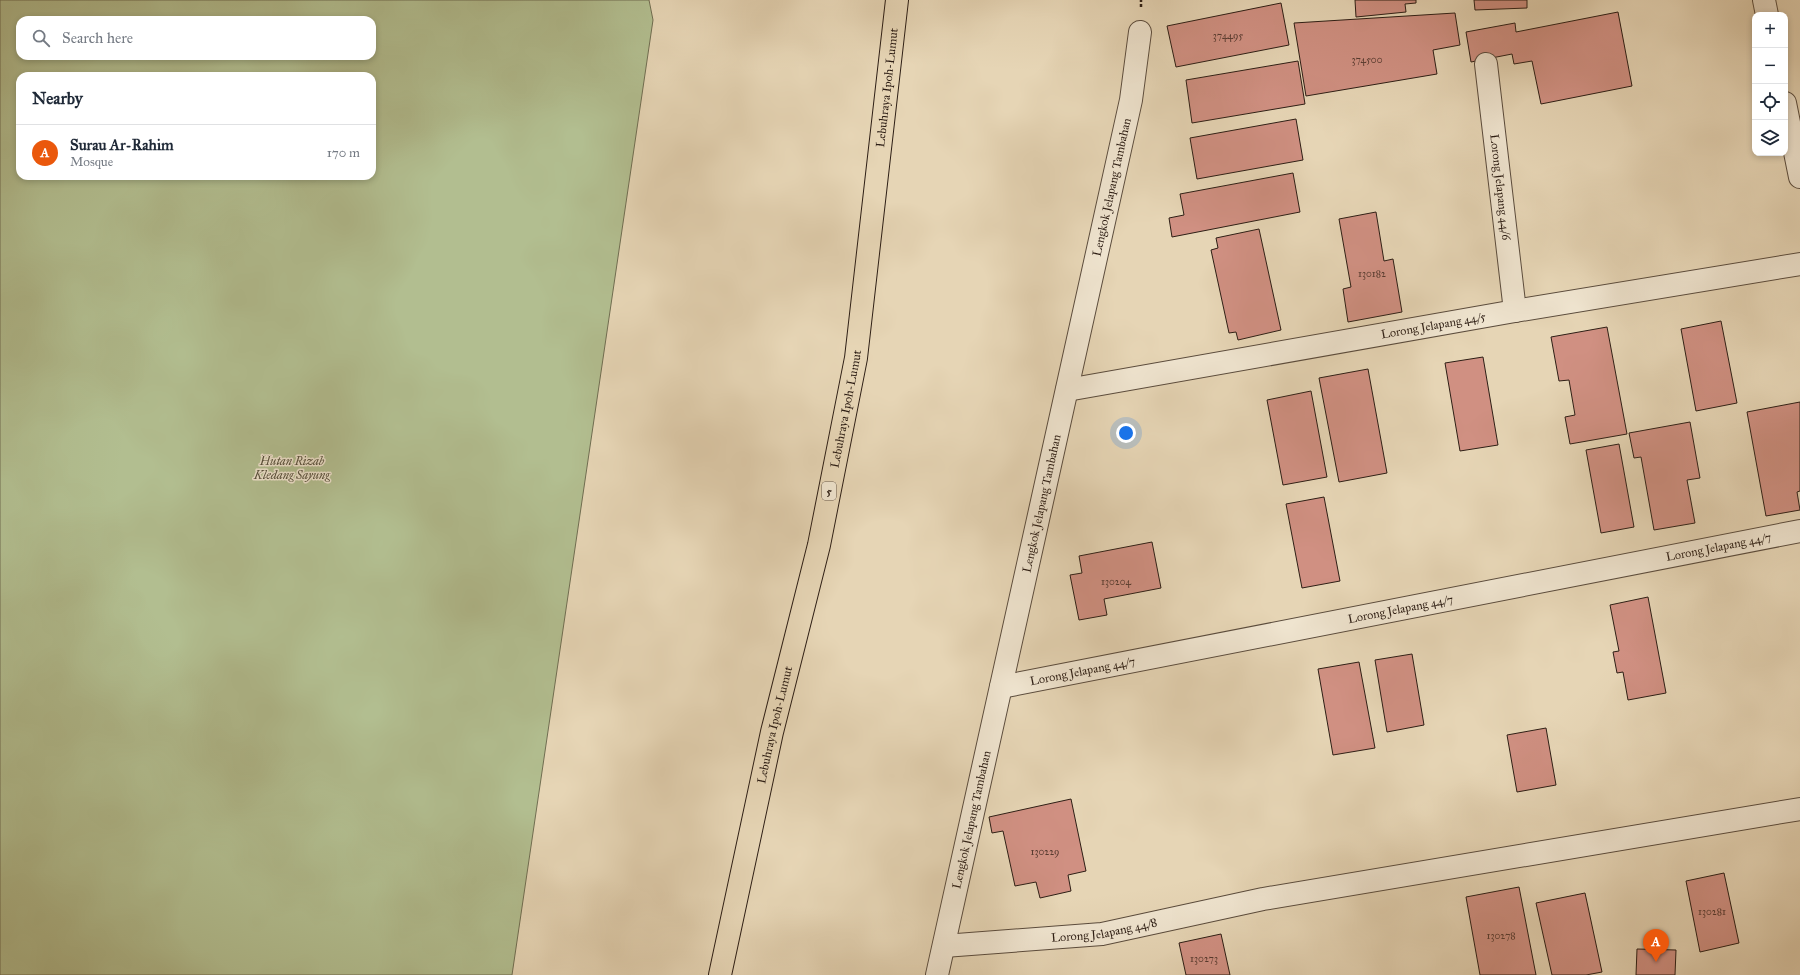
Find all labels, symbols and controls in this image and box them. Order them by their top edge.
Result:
map controls [1752,12,1788,156]
button: + [1752,12,1788,48]
search box [16,16,376,60]
icon: search [30,27,52,49]
street label: Lebuhraya Ipoh-Lumut [873,27,901,148]
text: Search here [62,29,133,47]
house number: 374495 [1213,30,1243,42]
button: − [1752,48,1788,84]
house number: 374500 [1352,54,1383,66]
button: locate [1752,84,1788,120]
text: Nearby [32,88,83,109]
street label: Lengkok Jelapang Tambahan [1090,116,1134,258]
button: layers [1752,120,1788,156]
street label: Lorong Jelapang 44/6 [1487,133,1514,242]
text: Surau Ar-Rahim [70,136,174,154]
text: A [41,145,49,161]
text: 170 m [327,145,360,161]
text: Mosque [70,154,113,170]
house number: 130182 [1358,268,1386,280]
street label: Lorong Jelapang 44/5 [1380,309,1487,342]
street label: Lebuhraya Ipoh-Lumut [827,348,864,469]
your location [1116,423,1136,443]
street label: Lengkok Jelapang Tambahan [1019,433,1064,574]
park label: Hutan Rizab Kledang Sayung [253,454,331,482]
road number: 5 [822,482,836,500]
street label: Lorong Jelapang 44/7 [1665,530,1772,564]
house number: 130204 [1101,576,1131,588]
street label: Lorong Jelapang 44/7 [1347,592,1454,626]
street label: Lorong Jelapang 44/7 [1029,654,1136,688]
street label: Lebuhraya Ipoh-Lumut [754,664,795,785]
street label: Lengkok Jelapang Tambahan [949,749,994,890]
house number: 130229 [1031,846,1059,858]
house number: 130281 [1698,906,1726,918]
street label: Lorong Jelapang 44/8 [1051,915,1158,945]
pin: A [1643,929,1669,962]
house number: 130278 [1486,930,1516,942]
house number: 130273 [1190,953,1218,965]

